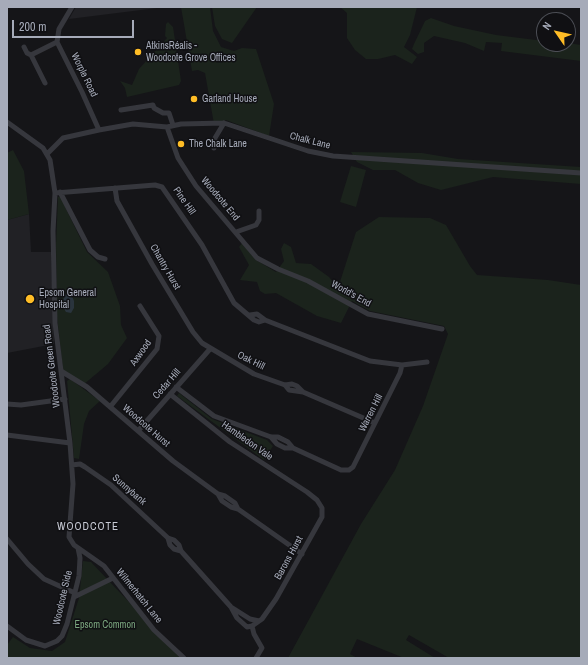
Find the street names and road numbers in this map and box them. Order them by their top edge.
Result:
street label: Worple Road [68,51,100,99]
street label: Chalk Lane [288,130,332,152]
street label: Woodcote End [198,175,242,223]
street label: Pine Hill [170,185,198,217]
street label: Chantry Hurst [147,242,183,292]
street label: World's End [329,278,373,310]
street label: Woodcote Green Road [41,324,63,408]
street label: Axwood [128,338,154,368]
street label: Oak Hill [235,349,267,373]
street label: Cedar Hill [151,366,183,402]
street label: Warren Hill [356,392,386,434]
street label: Woodcote Hurst [120,402,172,450]
street label: Hambledon Vale [219,419,275,463]
street label: Sunnybank [110,472,148,508]
street label: Barons Hurst [272,534,306,582]
street label: Wilmerhatch Lane [113,566,165,626]
street label: Woodcote Side [51,569,75,627]

